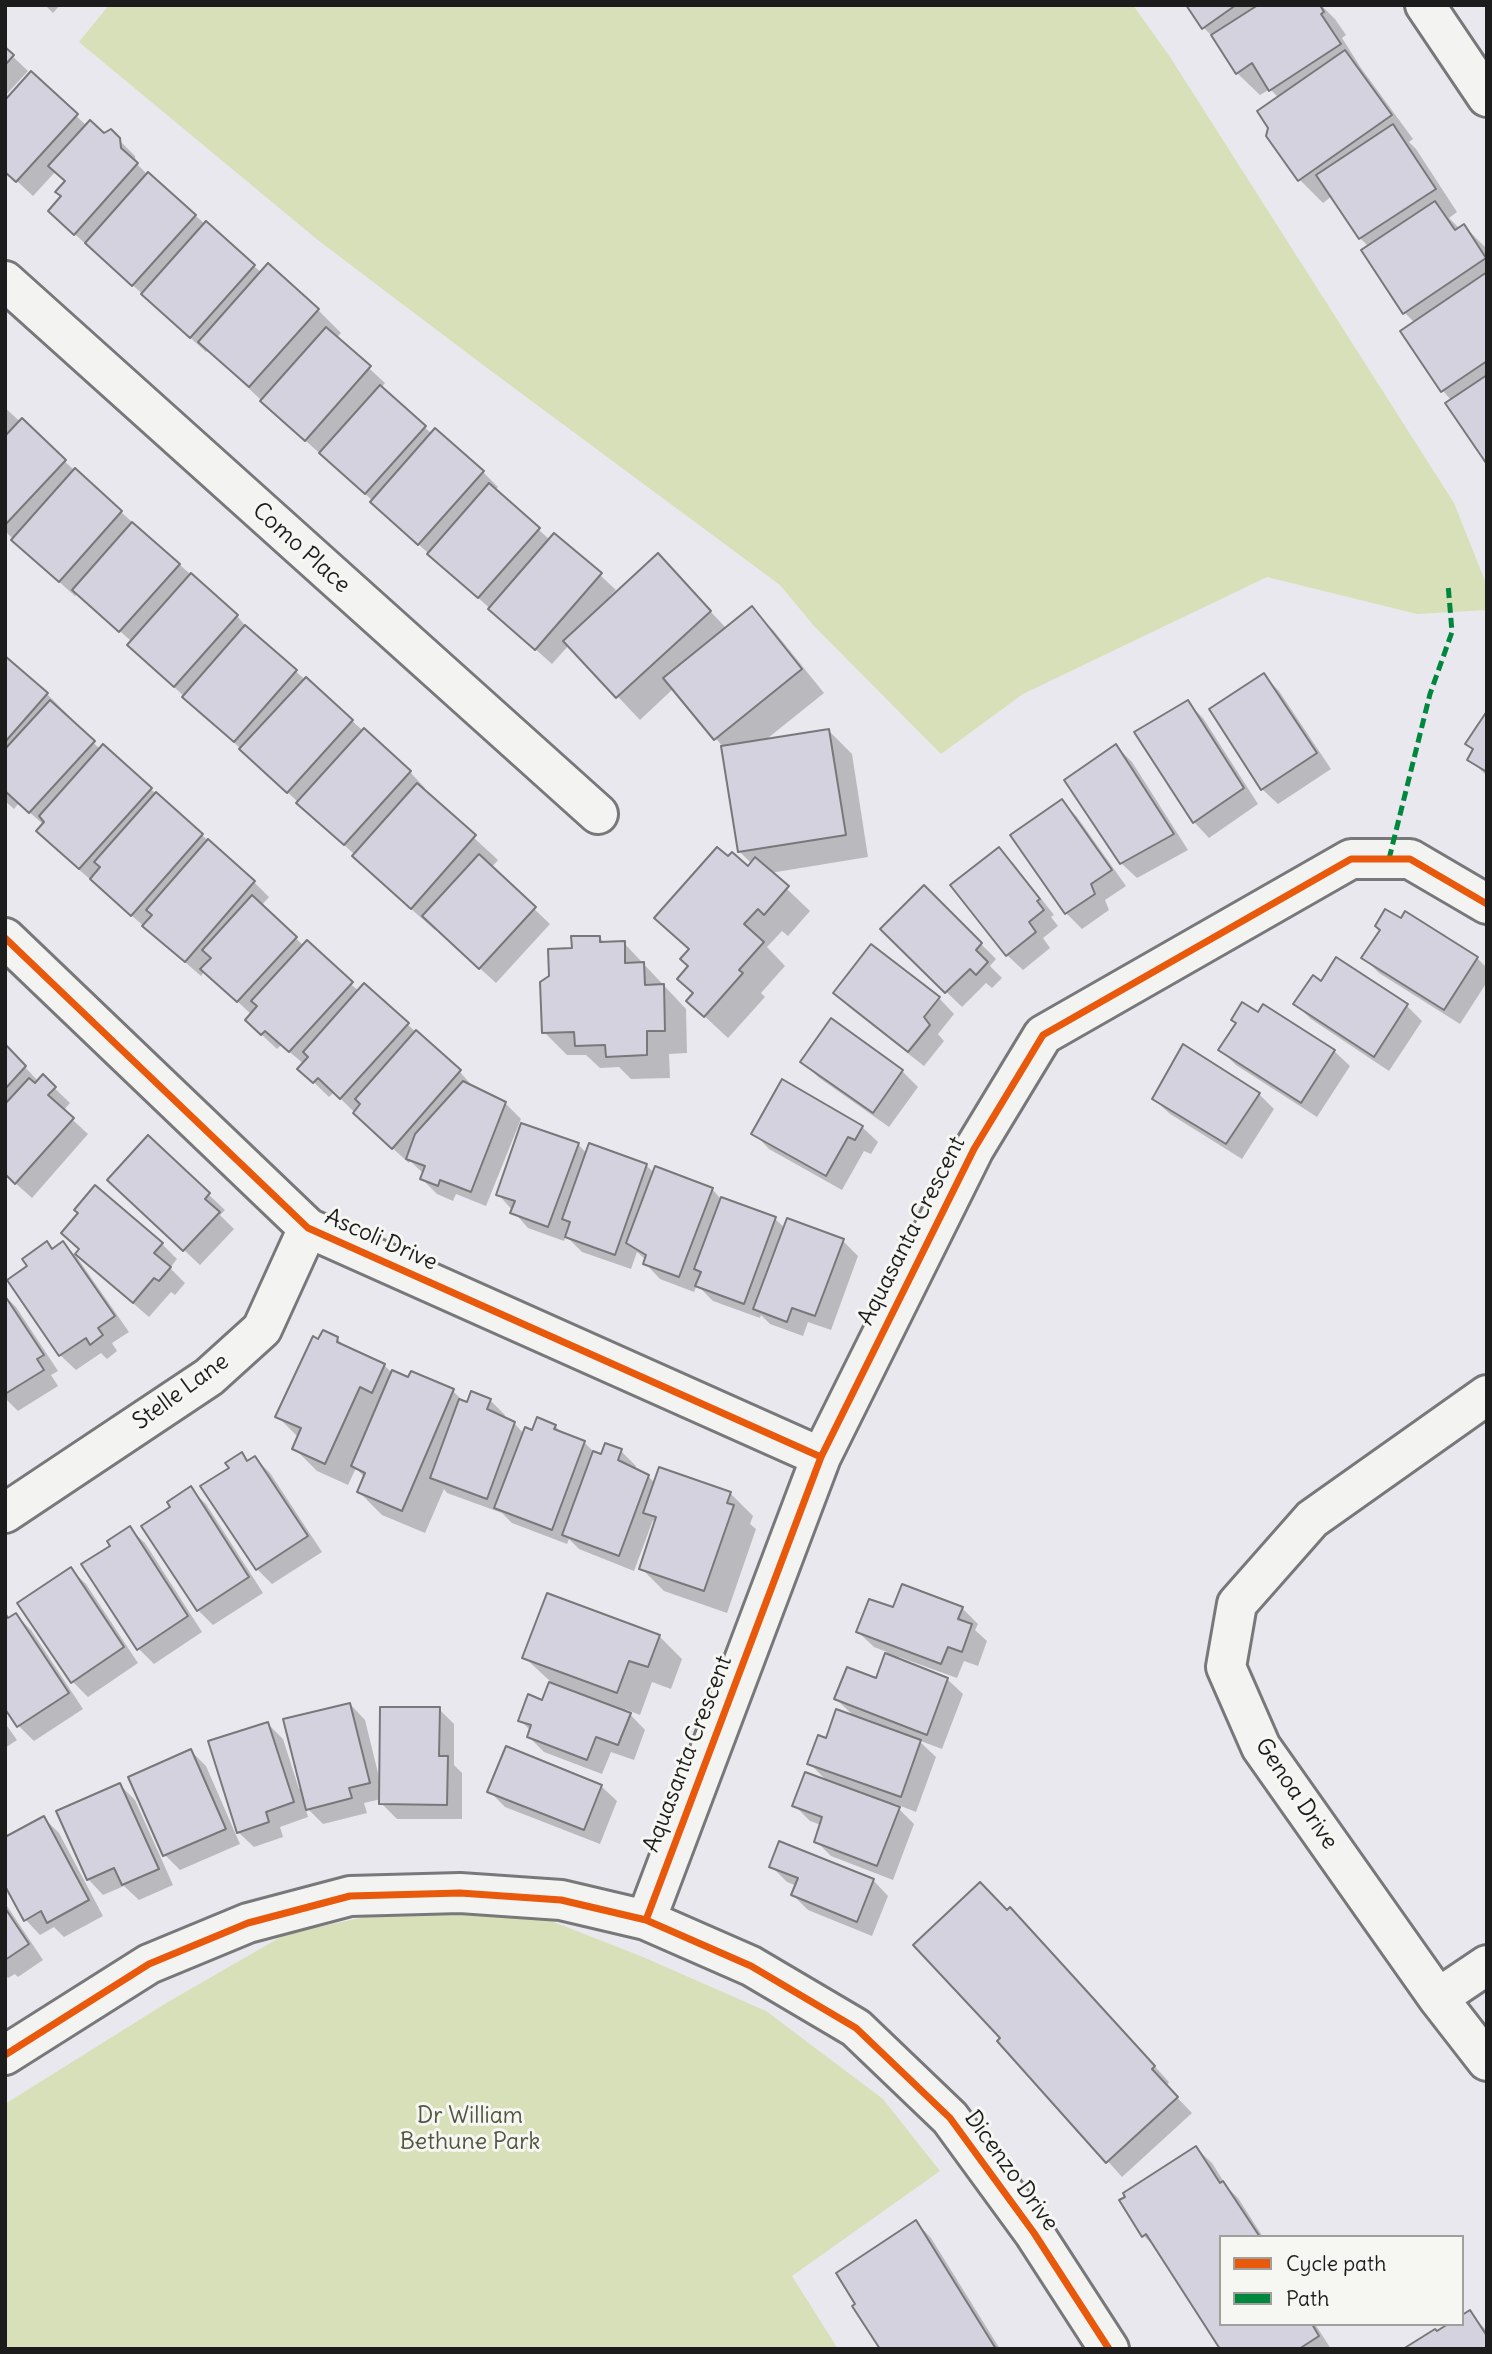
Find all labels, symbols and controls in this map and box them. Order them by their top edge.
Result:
street label: Como Place [246,497,356,599]
street label: Aquasanta Crescent [852,1132,972,1330]
street label: Ascoli Drive [321,1203,441,1277]
street label: Stelle Lane [128,1348,234,1436]
street label: Aquasanta Crescent [638,1652,738,1856]
street label: Genoa Drive [1249,1733,1343,1855]
park label: Dr William Bethune Park [400,2102,540,2156]
street label: Dicenzo Drive [958,2105,1064,2237]
legend [1219,2235,1464,2326]
text: Cycle path [1286,2250,1386,2277]
text: Path [1286,2285,1329,2312]

